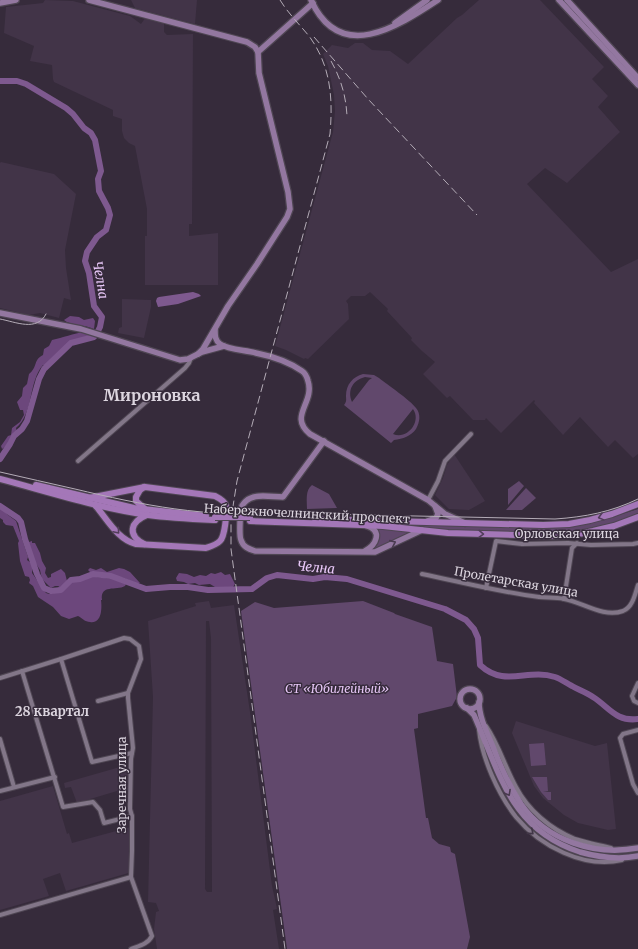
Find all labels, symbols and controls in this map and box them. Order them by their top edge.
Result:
water label: Челна [89,260,112,300]
district label: Мироновка [103,385,201,405]
street label: Набережночелнинский проспект [204,501,410,526]
one-way arrow [598,512,605,521]
street label: Орловская улица [515,526,620,541]
one-way arrow [112,527,119,534]
one-way arrow [478,530,484,539]
one-way arrow [390,540,397,548]
water label: Челна [296,557,336,578]
street label: Пролетарская улица [453,563,580,600]
park label: СТ «Юбилейный» [285,681,389,696]
district label: 28 квартал [15,703,89,720]
street label: Заречная улица [114,736,129,833]
one-way arrow [503,789,510,796]
one-way arrow [526,827,534,834]

